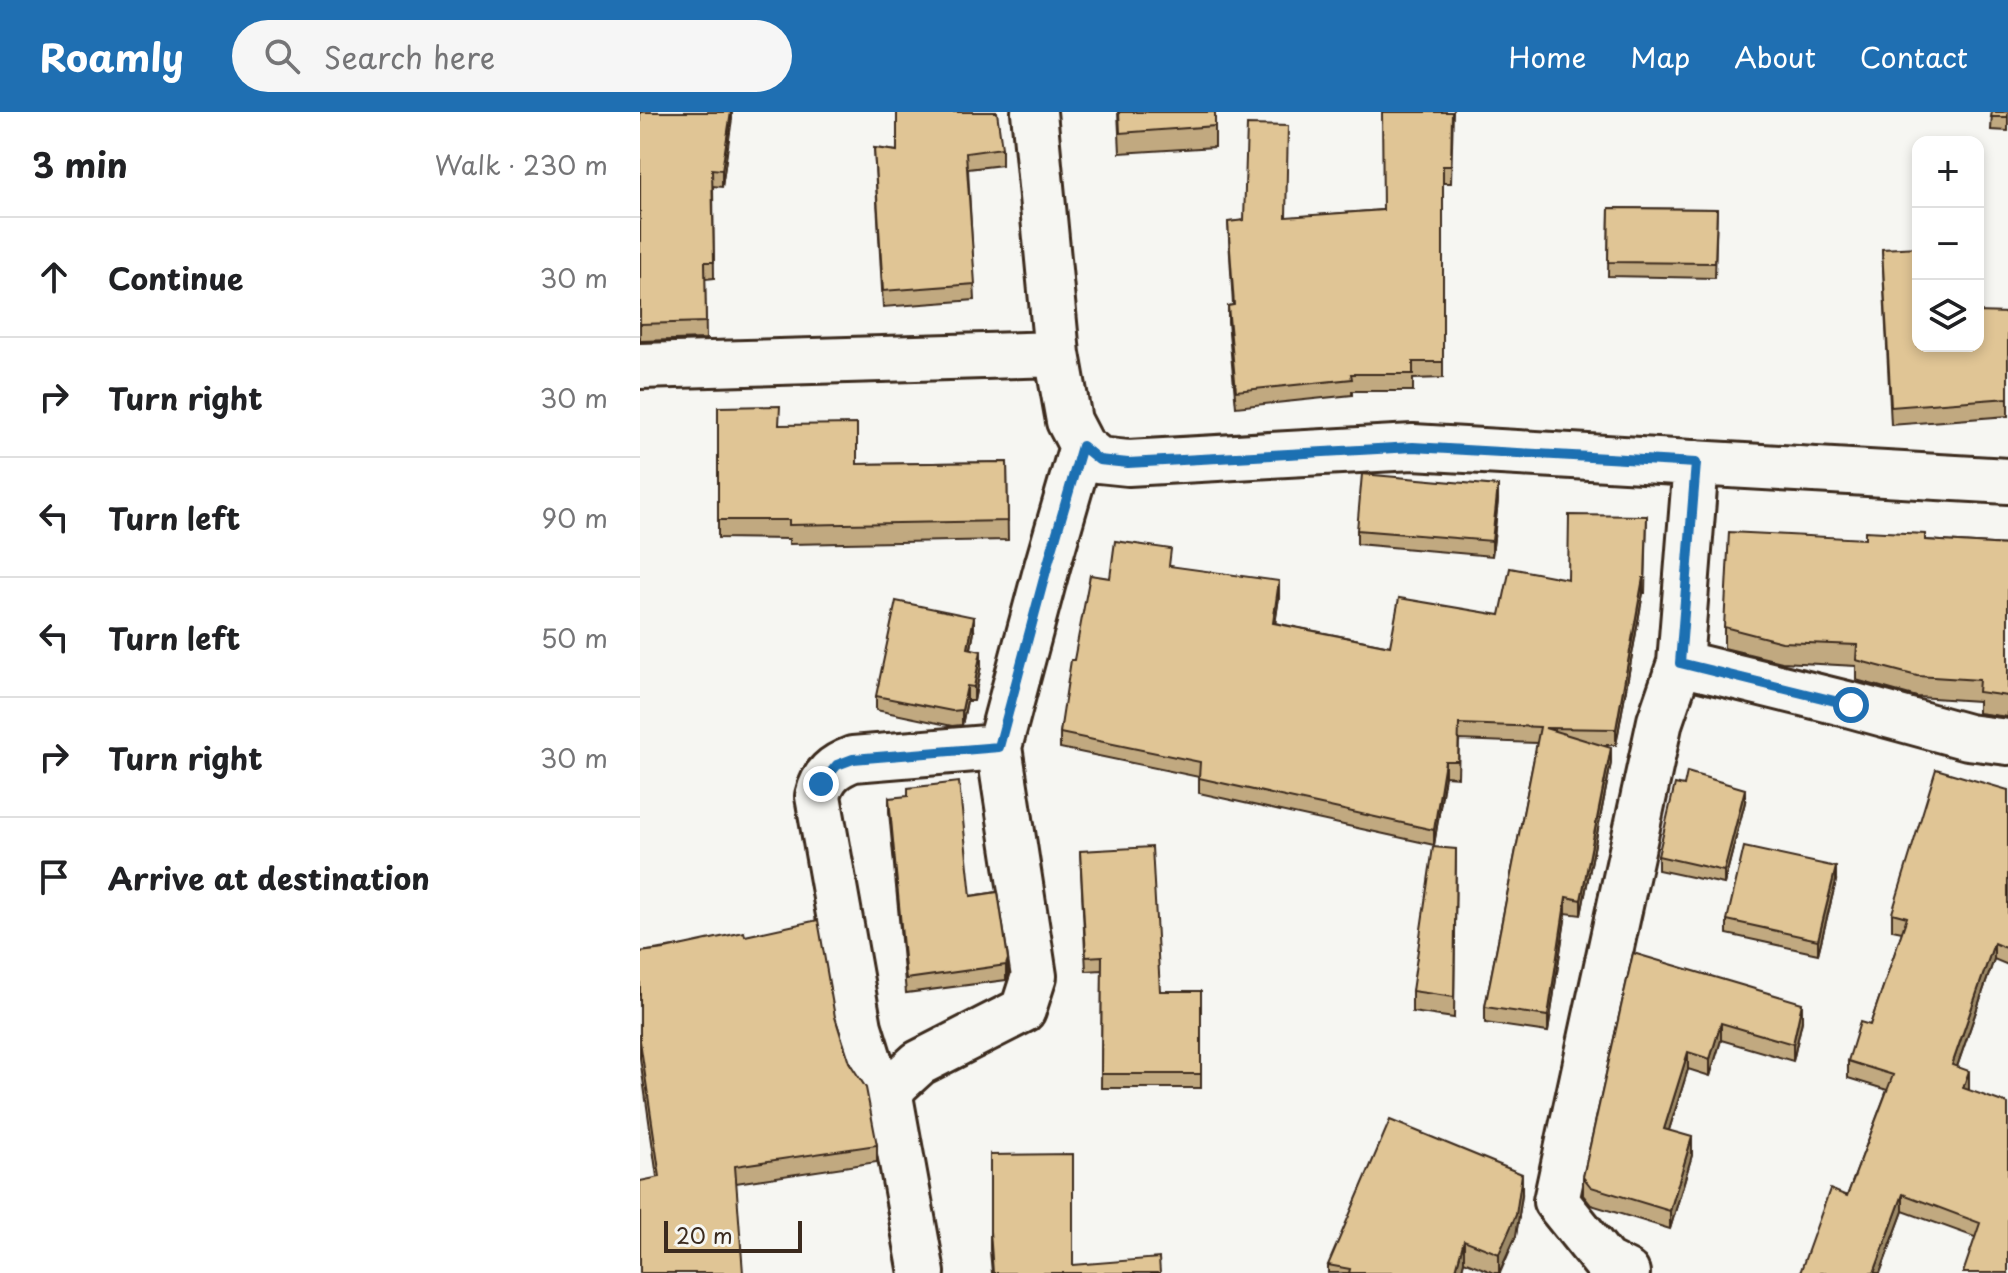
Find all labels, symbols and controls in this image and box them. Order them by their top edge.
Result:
search box [232,20,792,92]
text: Roamly [40,28,184,85]
icon: search [260,34,304,78]
text: Search here [324,34,495,79]
text: Home [1508,35,1586,78]
text: Map [1630,35,1690,78]
text: About [1734,35,1816,78]
text: Contact [1860,35,1968,78]
map controls [1912,136,1984,352]
button: + [1912,136,1984,208]
text: 3 min [32,138,128,190]
text: Walk · 230 m [435,145,608,184]
button: − [1912,208,1984,280]
icon: ahead [32,255,76,299]
text: Continue [108,255,243,300]
text: 30 m [540,258,608,297]
button: layers [1912,280,1984,352]
icon: right [32,375,76,419]
text: Turn right [108,375,263,420]
text: 30 m [540,378,608,417]
icon: left [32,495,76,539]
text: Turn left [108,495,240,540]
text: 90 m [541,498,608,537]
icon: left [32,615,76,659]
text: Turn left [108,615,240,660]
text: 50 m [541,618,608,657]
route start [1833,687,1869,723]
icon: right [32,735,76,779]
text: Turn right [108,735,263,780]
text: 30 m [540,738,608,777]
route end [803,766,839,802]
icon: arrive [32,855,76,899]
text: Arrive at destination [108,855,430,900]
scale bar [664,1217,802,1253]
text: 20 m [676,1218,733,1251]

